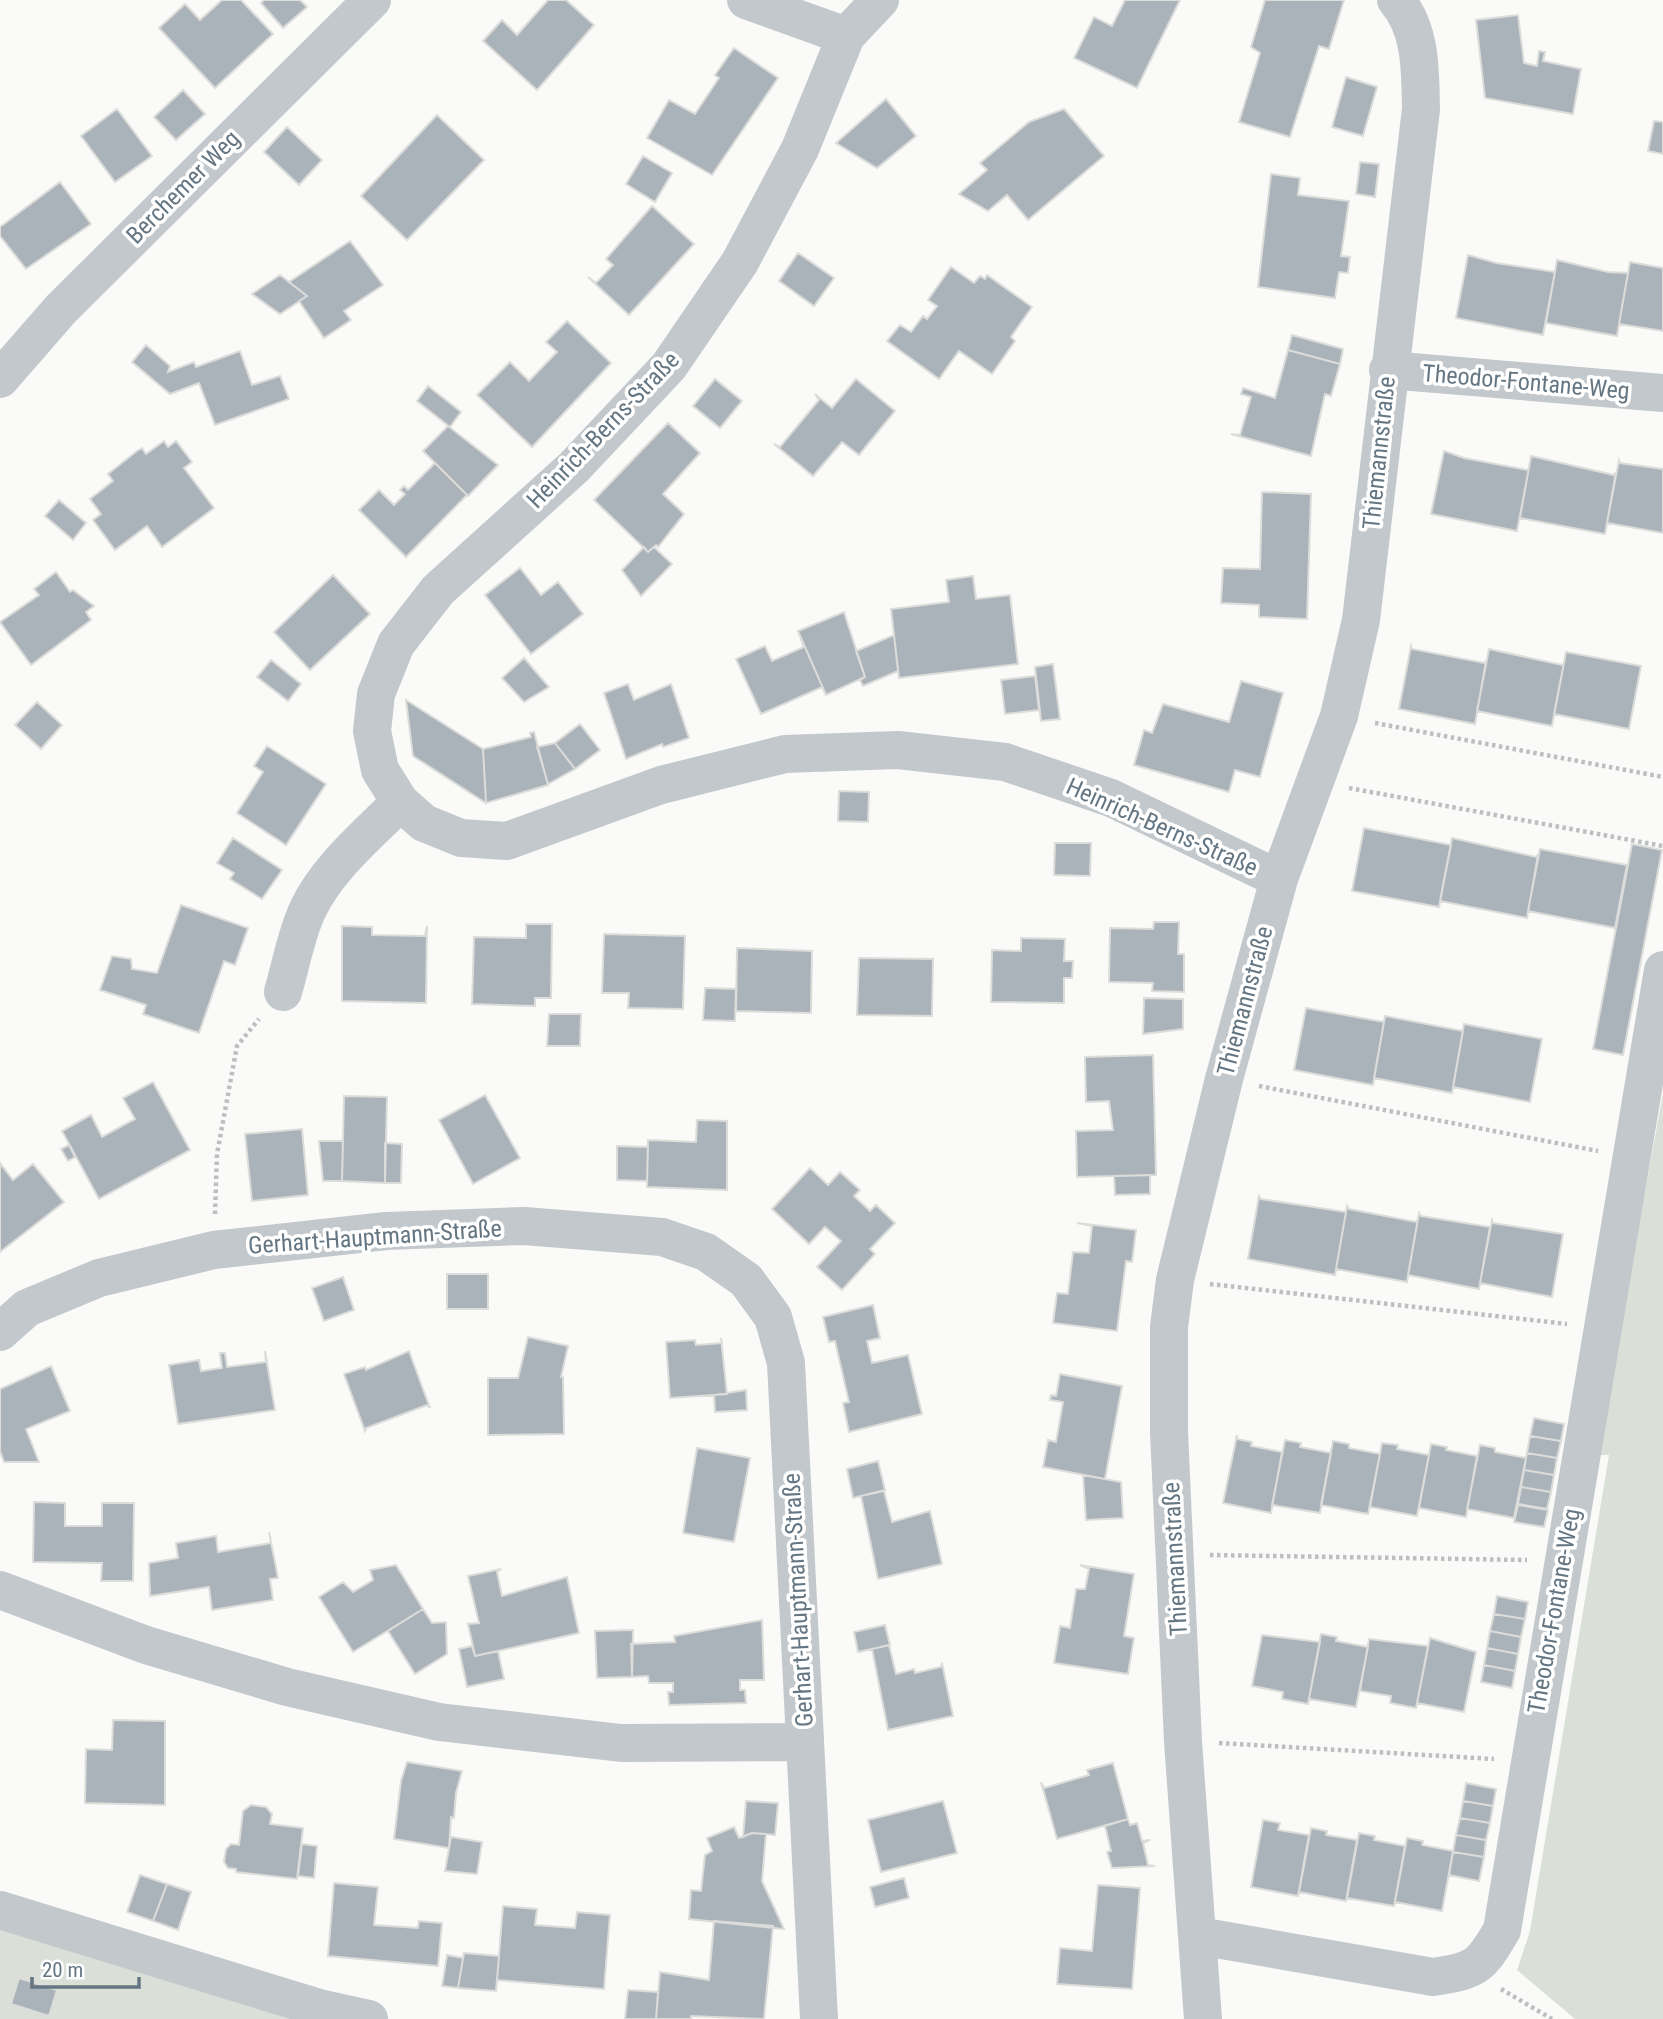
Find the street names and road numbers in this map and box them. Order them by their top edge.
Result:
street label: Berchemer Weg [121,125,245,249]
street label: Heinrich-Berns-Straße [521,346,685,514]
street label: Theodor-Fontane-Weg [1421,359,1631,405]
street label: Thiemannstraße [1357,375,1401,531]
street label: Heinrich-Berns-Straße [1062,772,1262,882]
street label: Thiemannstraße [1212,923,1278,1079]
street label: Gerhart-Hauptmann-Straße [247,1214,503,1260]
street label: Gerhart-Hauptmann-Straße [777,1472,819,1728]
street label: Thiemannstraße [1157,1481,1193,1637]
street label: Theodor-Fontane-Weg [1522,1506,1586,1716]

